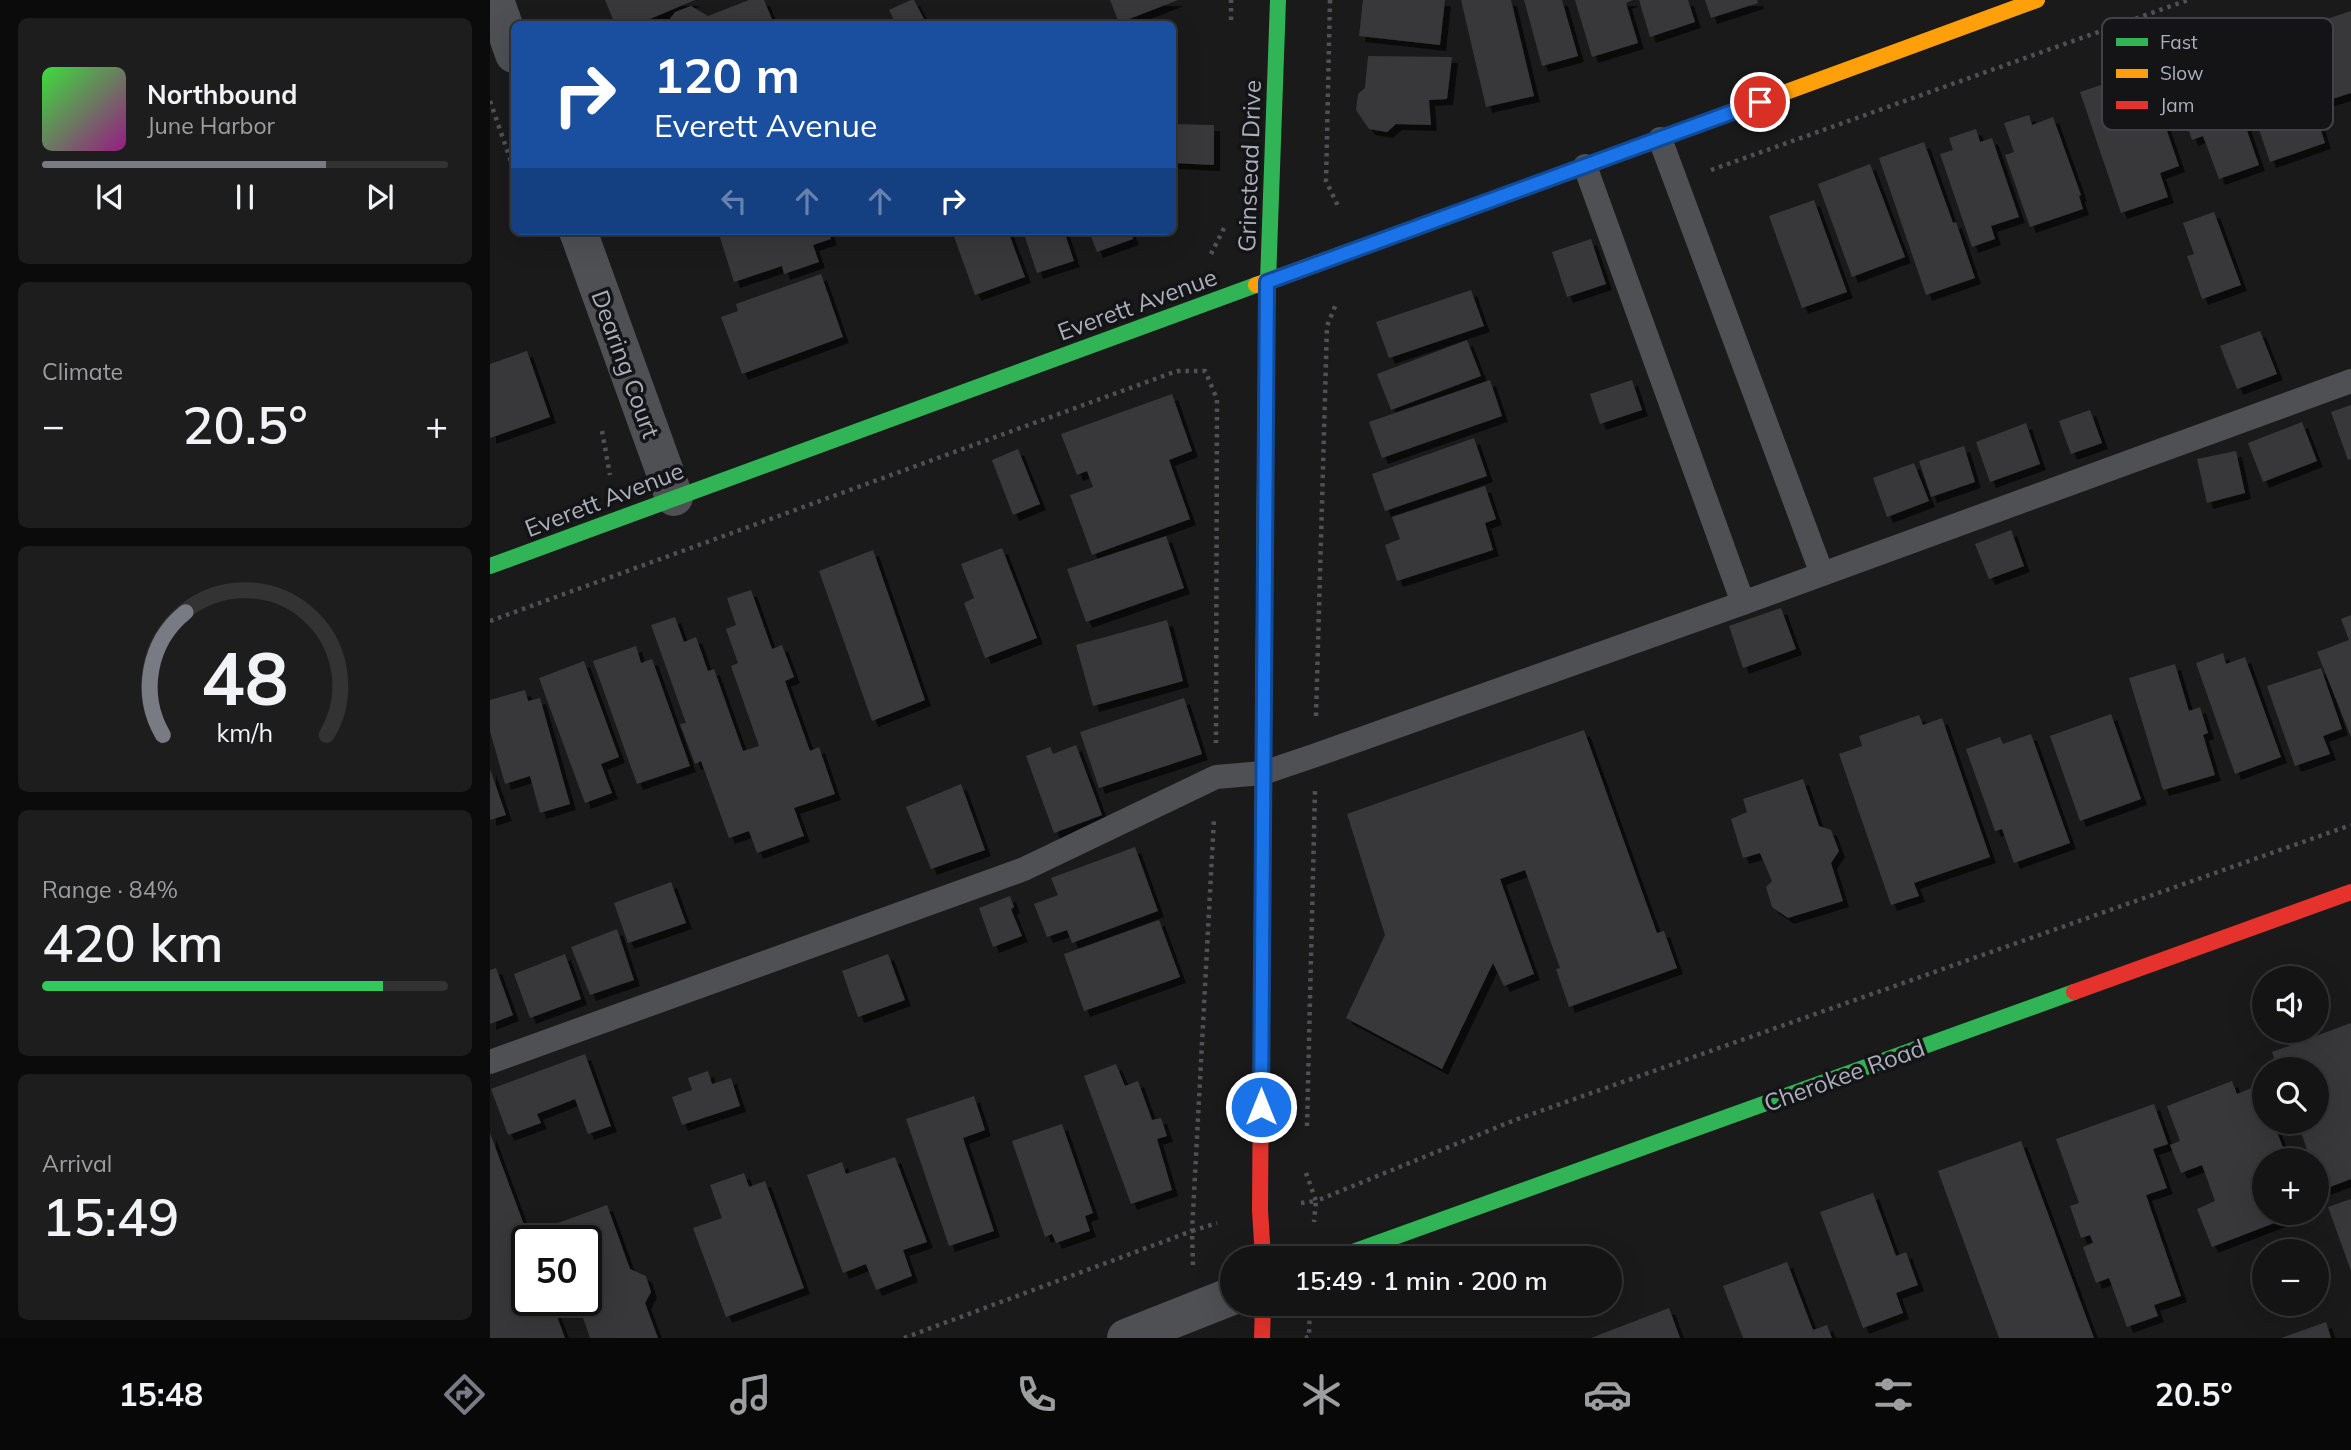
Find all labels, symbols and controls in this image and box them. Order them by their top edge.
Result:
legend [2102,18,2333,130]
text: Fast [2160,30,2198,54]
text: 120 m [654,44,800,105]
icon: right [539,49,630,140]
text: Slow [2160,61,2204,85]
pin [1730,72,1790,132]
text: Northbound [147,78,297,111]
street label: Grinstead Drive [1231,79,1267,253]
icon: arrive [1741,83,1779,121]
text: Jam [2160,93,2194,117]
text: Everett Avenue [654,105,877,145]
text: June Harbor [147,111,275,140]
icon: previous [91,178,129,216]
icon: pause [226,178,264,216]
icon: next [361,178,399,216]
icon: left [715,182,753,220]
icon: ahead [788,182,826,220]
icon: ahead [861,182,899,220]
icon: right [934,182,972,220]
street label: Everett Avenue [1053,261,1221,347]
street label: Dearing Court [585,286,667,442]
text: Climate [42,357,123,386]
text: 20.5° [182,392,308,457]
text: − [42,401,65,449]
text: + [425,401,448,449]
street label: Everett Avenue [520,455,688,543]
text: 48 [201,632,289,723]
text: km/h [217,717,273,748]
text: Range · 84% [42,875,178,904]
text: 420 km [42,910,223,975]
map controls [2252,966,2329,1316]
button: sound [2252,966,2329,1043]
street label: Cherokee Road [1759,1032,1929,1118]
button: search [2252,1057,2329,1134]
position arrow [1224,1070,1298,1144]
button: + [2252,1148,2329,1225]
text: Arrival [42,1149,112,1178]
text: 15:49 [42,1184,179,1249]
speed limit sign: 50 [511,1225,602,1316]
button: − [2252,1239,2329,1316]
text: 15:49 · 1 min · 200 m [1294,1264,1548,1297]
icon: directions [440,1370,489,1419]
icon: music [726,1370,775,1419]
icon: phone [1012,1370,1061,1419]
icon: climate [1297,1370,1346,1419]
icon: car [1583,1370,1632,1419]
icon: filters [1869,1370,1918,1419]
text: 15:48 [118,1374,203,1414]
text: 20.5° [2155,1374,2233,1414]

